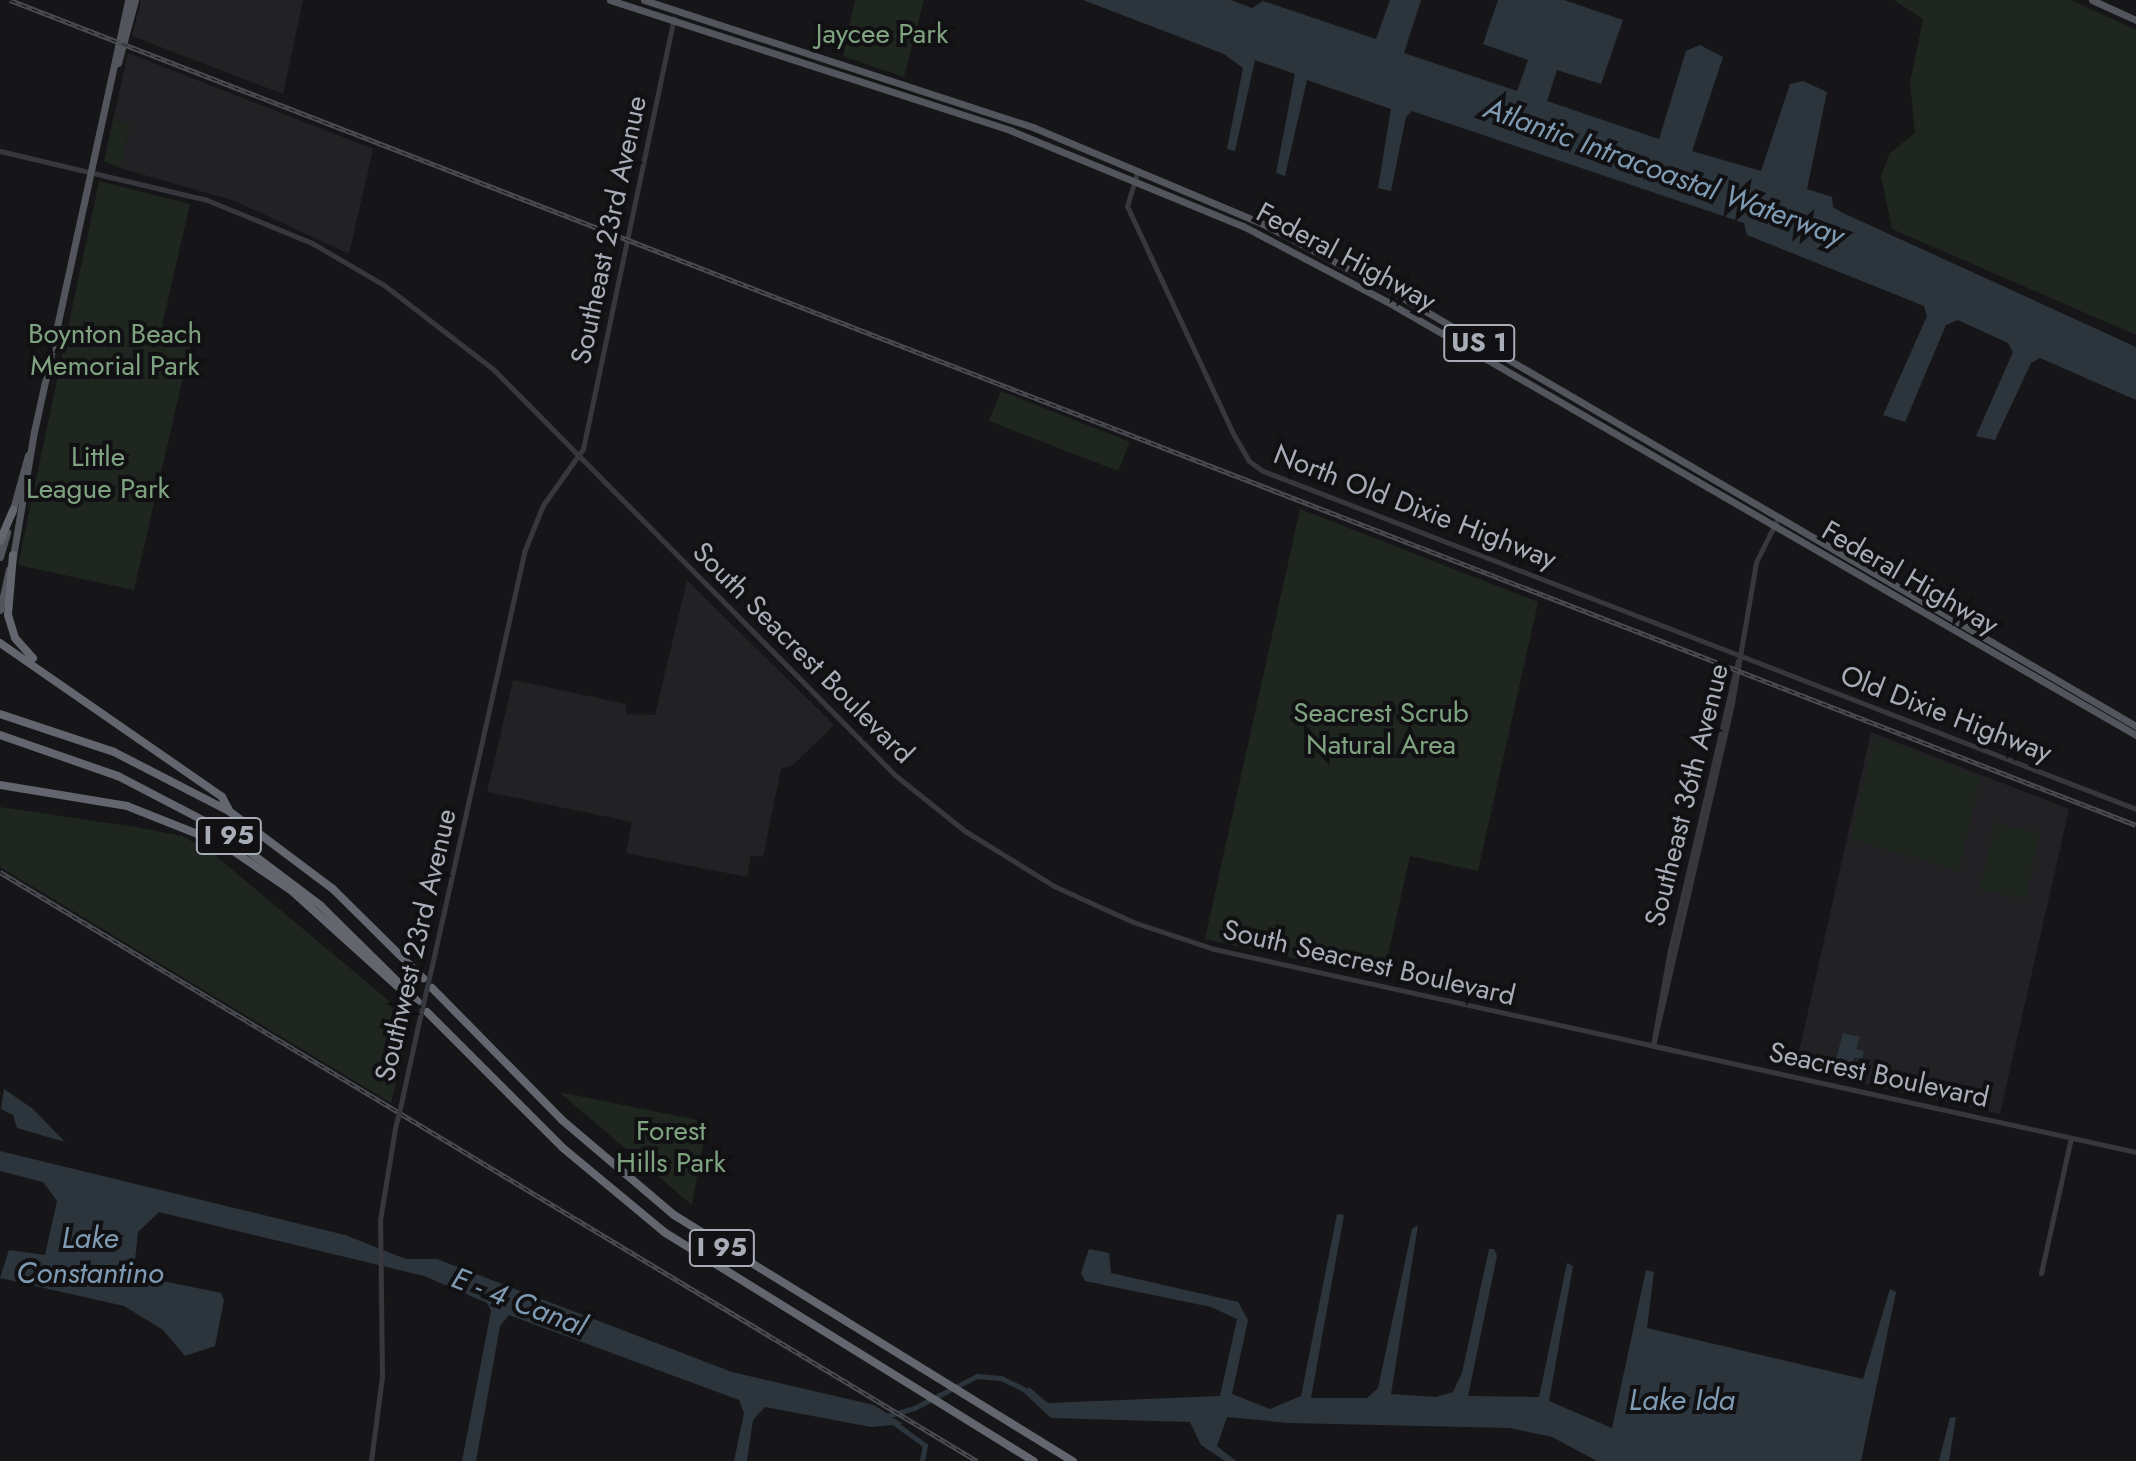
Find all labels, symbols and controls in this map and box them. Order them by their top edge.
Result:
park label: Jaycee Park [816,17,948,51]
water label: Atlantic Intracoastal Waterway [1479,90,1849,254]
street label: Southeast 23rd Avenue [564,93,654,367]
street label: Federal Highway [1251,196,1441,318]
park label: Boynton Beach Memorial Park [28,317,202,383]
road number: US 1 [1443,321,1515,365]
street label: North Old Dixie Highway [1269,438,1561,576]
park label: Little League Park [26,440,170,506]
street label: Federal Highway [1816,514,2004,642]
street label: South Seacrest Boulevard [685,535,921,771]
street label: Old Dixie Highway [1836,658,2056,770]
street label: Southeast 36th Avenue [1638,660,1736,930]
park label: Seacrest Scrub Natural Area [1293,696,1469,762]
street label: Southwest 23rd Avenue [368,806,464,1084]
road number: I 95 [195,814,263,858]
street label: South Seacrest Boulevard [1219,913,1519,1013]
street label: Seacrest Boulevard [1766,1035,1992,1115]
park label: Forest Hills Park [616,1114,726,1180]
water label: Lake Constantino [16,1220,164,1290]
road number: I 95 [688,1226,756,1270]
water label: E - 4 Canal [447,1260,591,1344]
water label: Lake Ida [1629,1382,1735,1418]

